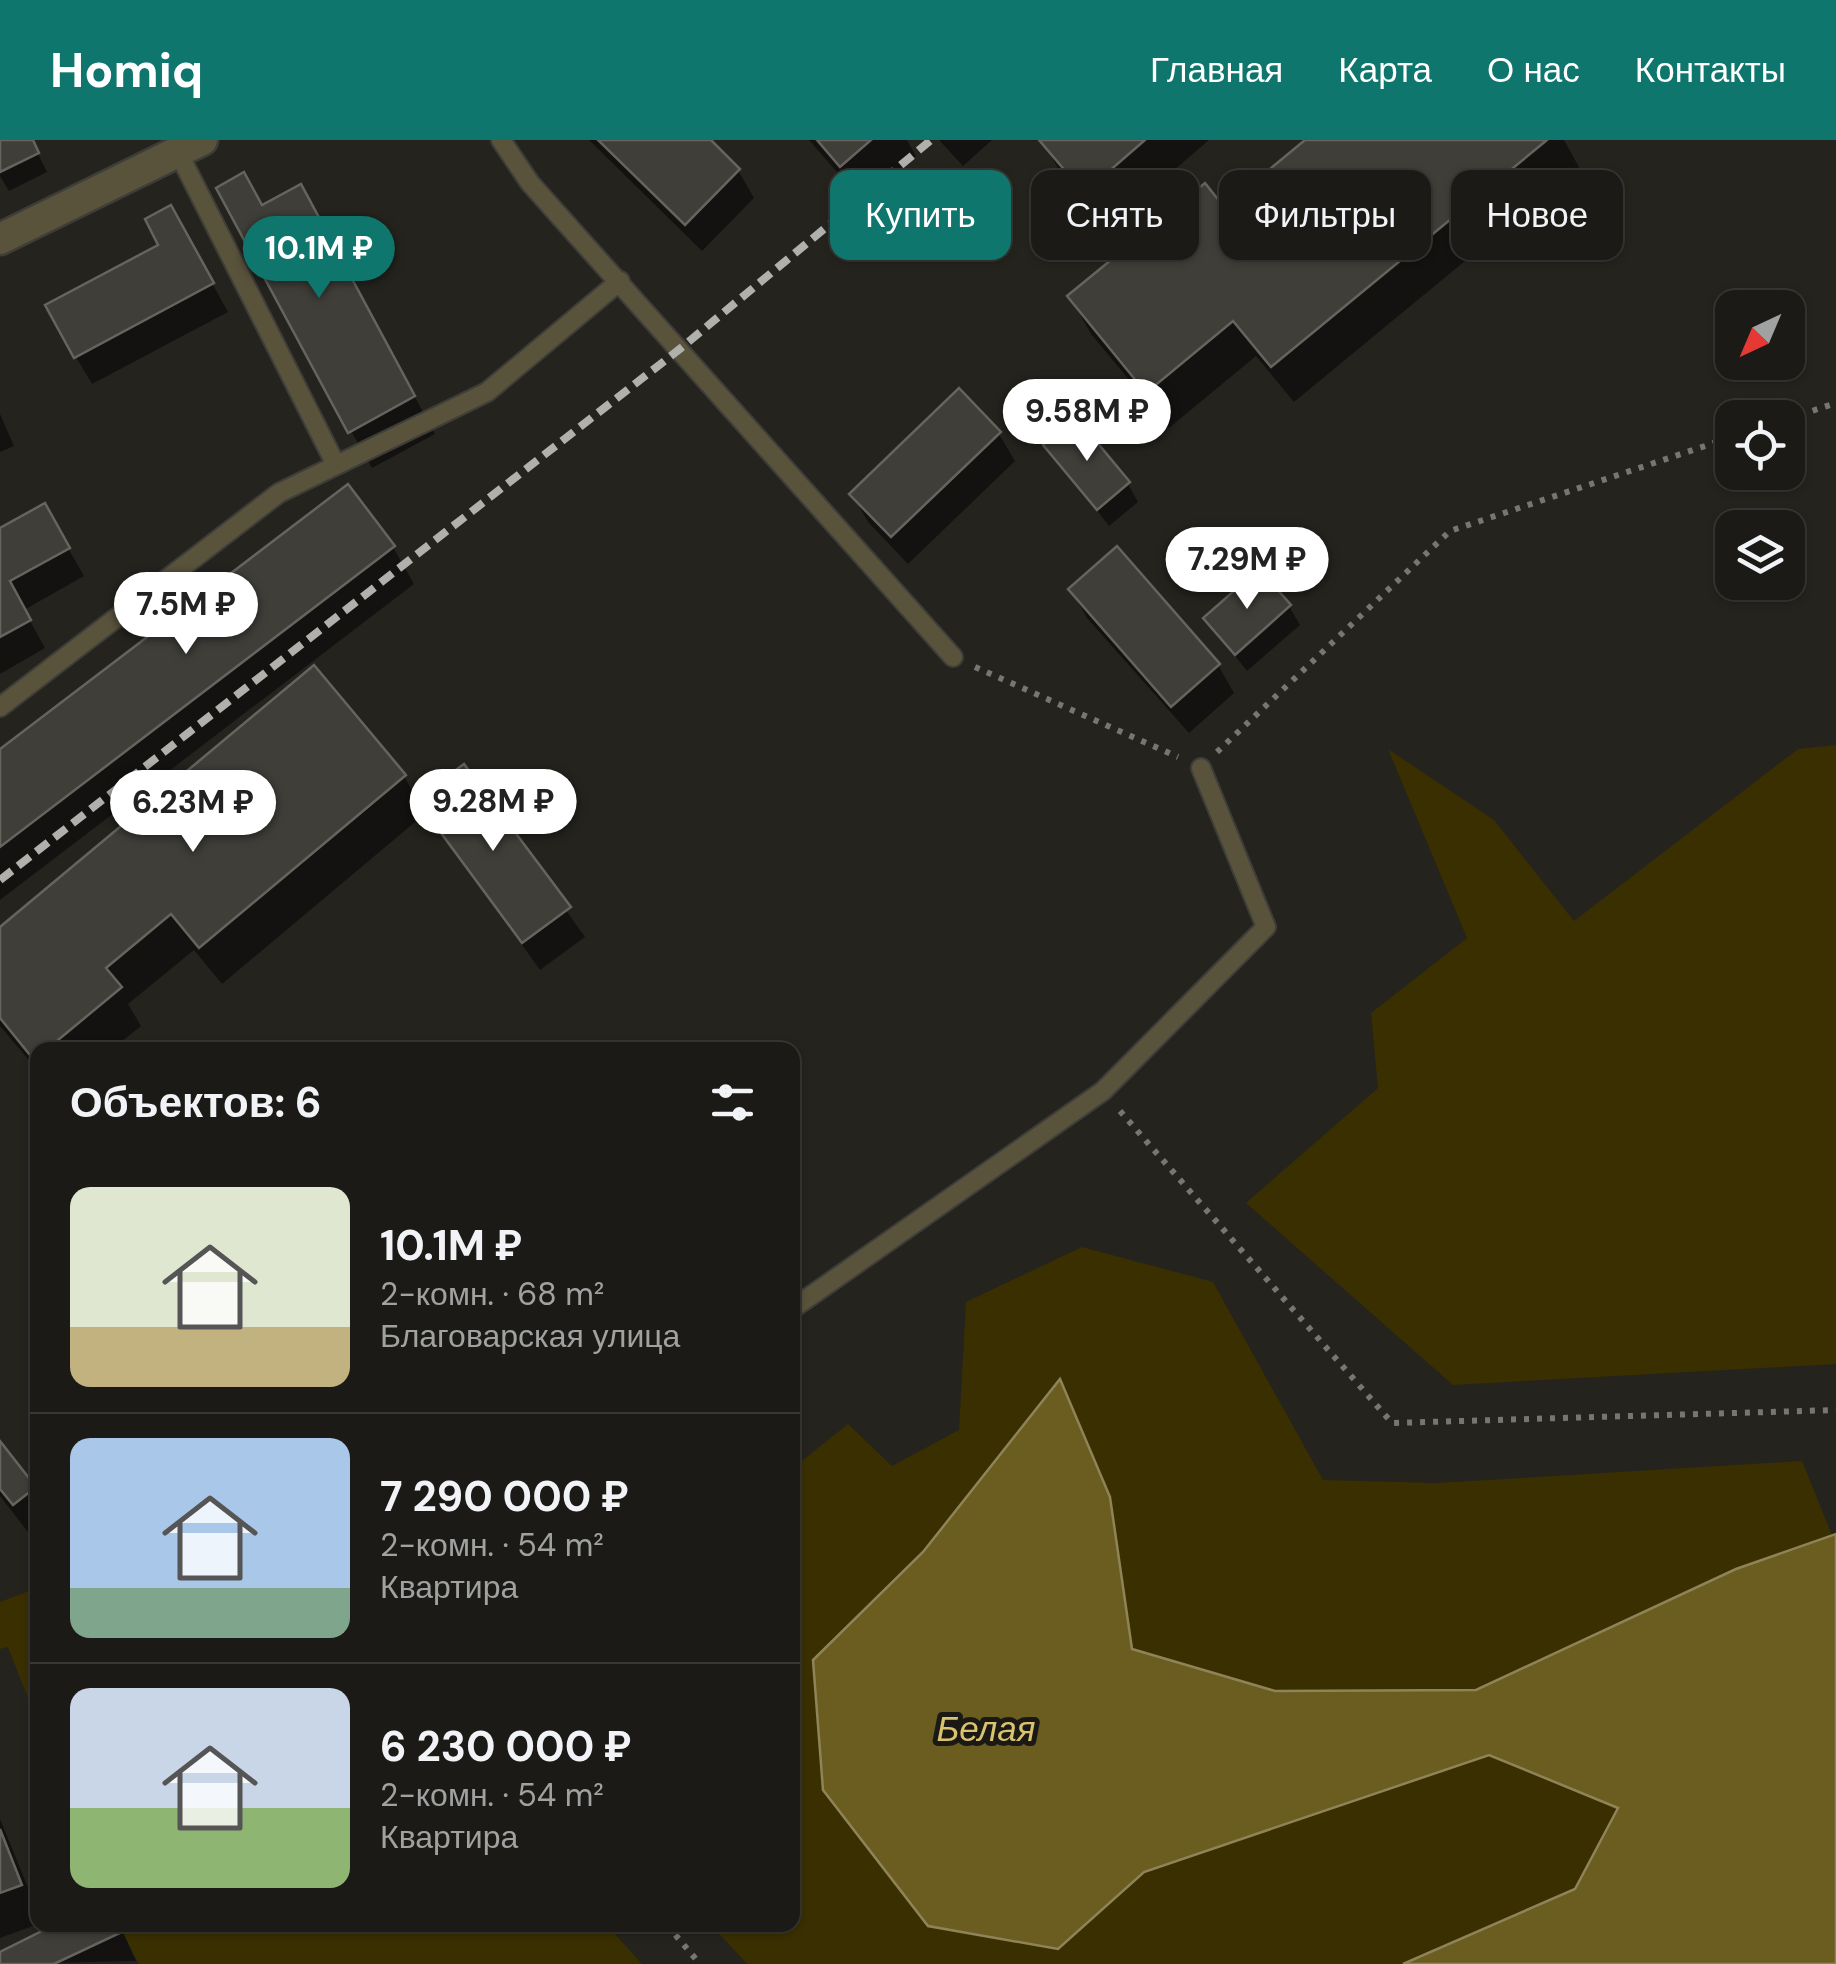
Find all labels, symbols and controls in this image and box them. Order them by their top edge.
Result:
text: Homiq [50,39,203,102]
text: Главная [1150,47,1283,93]
text: Карта [1338,47,1432,93]
text: О нас [1487,47,1580,93]
text: Контакты [1635,47,1786,93]
chip: Купить [830,170,1011,260]
chip: Снять [1031,170,1199,260]
chip: Фильтры [1219,170,1431,260]
chip: Новое [1451,170,1623,260]
pin: 10.1M ₽ [227,216,411,301]
text: 10.1M ₽ [265,227,373,269]
north arrow [1715,290,1805,380]
map controls [1715,290,1805,600]
pin: 9.58M ₽ [995,379,1179,464]
text: 9.58M ₽ [1025,390,1149,432]
button: locate [1715,400,1805,490]
button: layers [1715,510,1805,600]
pin: 7.29M ₽ [1155,527,1339,612]
text: 7.29M ₽ [1188,538,1306,580]
pin: 7.5M ₽ [105,572,267,657]
text: 7.5M ₽ [136,583,236,625]
pin: 9.28M ₽ [401,769,585,854]
pin: 6.23M ₽ [101,770,285,855]
text: 9.28M ₽ [432,780,554,822]
text: 6.23M ₽ [132,781,254,823]
text: Объектов: 6 [70,1075,322,1130]
icon: filters [705,1075,760,1130]
text: 10.1M ₽ [380,1218,522,1273]
icon: home [150,1227,270,1347]
text: 2-комн. · 68 m² [380,1273,604,1315]
text: Благоварская улица [380,1315,680,1357]
text: 7 290 000 ₽ [380,1469,629,1524]
icon: home [150,1478,270,1598]
text: 2-комн. · 54 m² [380,1524,604,1566]
text: Квартира [380,1566,518,1608]
water label: Белая [937,1706,1035,1752]
text: 6 230 000 ₽ [380,1719,632,1774]
icon: home [150,1728,270,1848]
text: 2-комн. · 54 m² [380,1774,604,1816]
text: Квартира [380,1816,518,1858]

